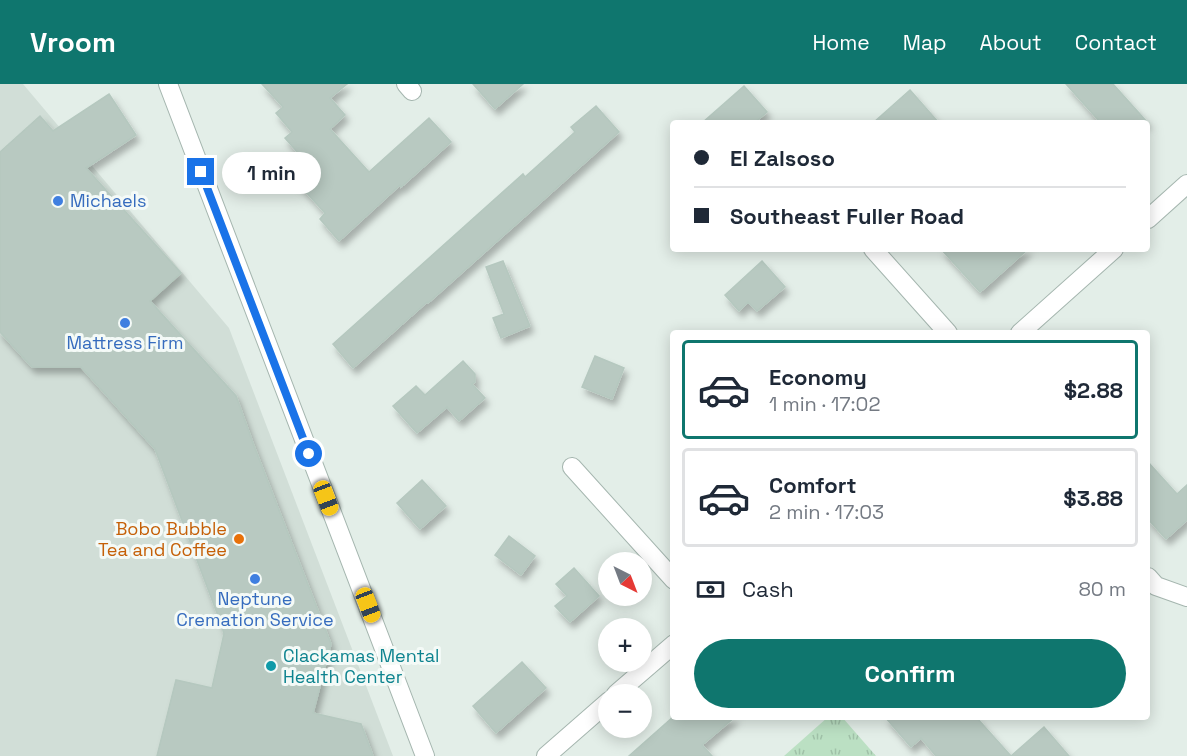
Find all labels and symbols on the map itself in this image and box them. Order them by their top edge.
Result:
callout: 1 min [222,151,321,193]
route end [187,158,214,185]
place label: Michaels [70,189,146,212]
marker: Michaels [51,194,65,208]
marker: Mattress Firm [118,316,132,330]
place label: Mattress Firm [66,331,184,354]
route start [295,440,322,467]
car [311,478,341,518]
place label: Bobo Bubble Tea and Coffee [98,517,227,561]
marker: Bobo Bubble Tea and Coffee [232,532,246,546]
north arrow [598,552,652,606]
marker: Neptune Cremation Service [248,572,262,586]
car [353,585,383,625]
place label: Neptune Cremation Service [176,587,334,631]
place label: Clackamas Mental Health Center [283,644,440,688]
marker: Clackamas Mental Health Center [264,659,278,673]

